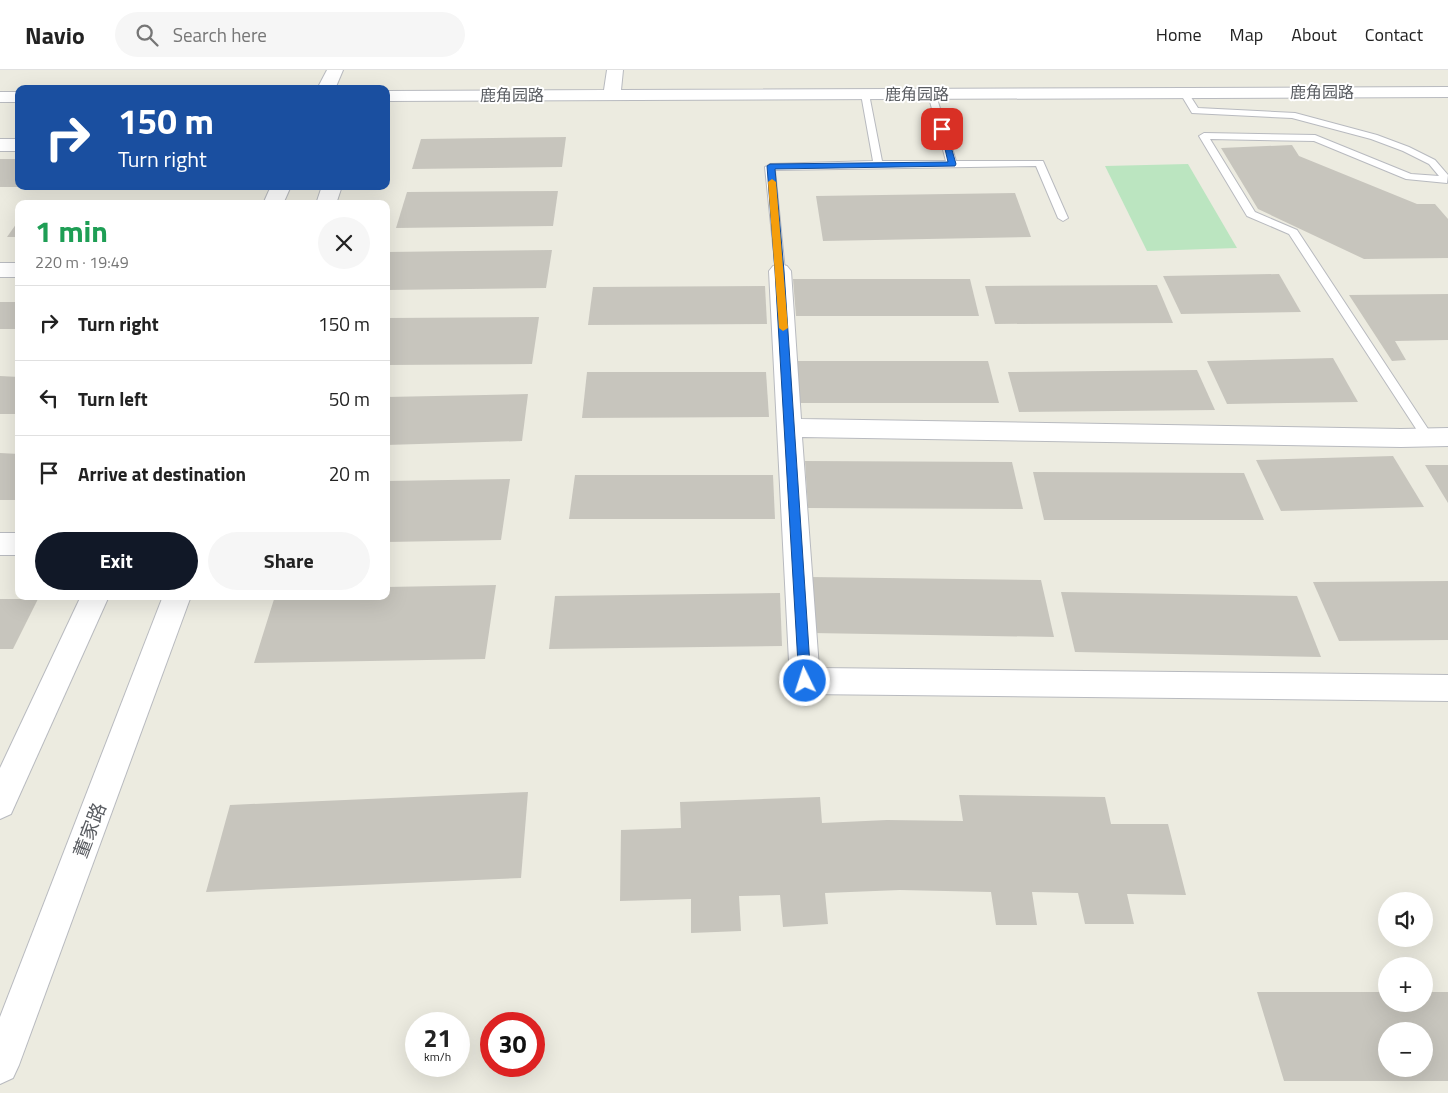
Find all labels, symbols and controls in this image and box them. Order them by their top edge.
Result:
search box [115,12,465,57]
text: Navio [25,17,85,53]
text: Search here [173,20,267,49]
icon: search [133,21,161,49]
text: Home [1156,21,1202,48]
text: Map [1230,21,1263,48]
text: About [1291,21,1337,48]
text: Contact [1365,21,1423,48]
street label: 鹿角园路 [1290,80,1354,104]
street label: 鹿角园路 [885,82,949,106]
street label: 鹿角园路 [480,83,544,107]
text: 150 m [118,94,214,148]
icon: right [35,105,100,170]
pin [921,108,963,150]
icon: arrive [928,115,956,143]
text: Turn right [118,142,207,176]
text: 1 min [35,208,108,254]
button: close [318,217,370,269]
text: 220 m · 19:49 [35,250,129,274]
icon: right [35,309,63,337]
text: Turn right [78,309,159,338]
text: 150 m [318,309,370,338]
icon: left [35,384,63,412]
text: Turn left [78,384,148,413]
text: 50 m [329,384,370,413]
icon: arrive [35,459,63,487]
text: Arrive at destination [78,459,246,488]
text: 20 m [329,459,370,488]
button: Exit [35,532,198,590]
button: Share [208,532,370,590]
position arrow [778,654,830,706]
street label: 董家路 [65,798,113,862]
map controls [1378,892,1433,1077]
button: sound [1378,892,1433,947]
button: + [1378,957,1433,1012]
speed limit sign: 30 [480,1012,545,1077]
text: 21 [423,1019,452,1057]
button: − [1378,1022,1433,1077]
text: km/h [424,1047,451,1066]

